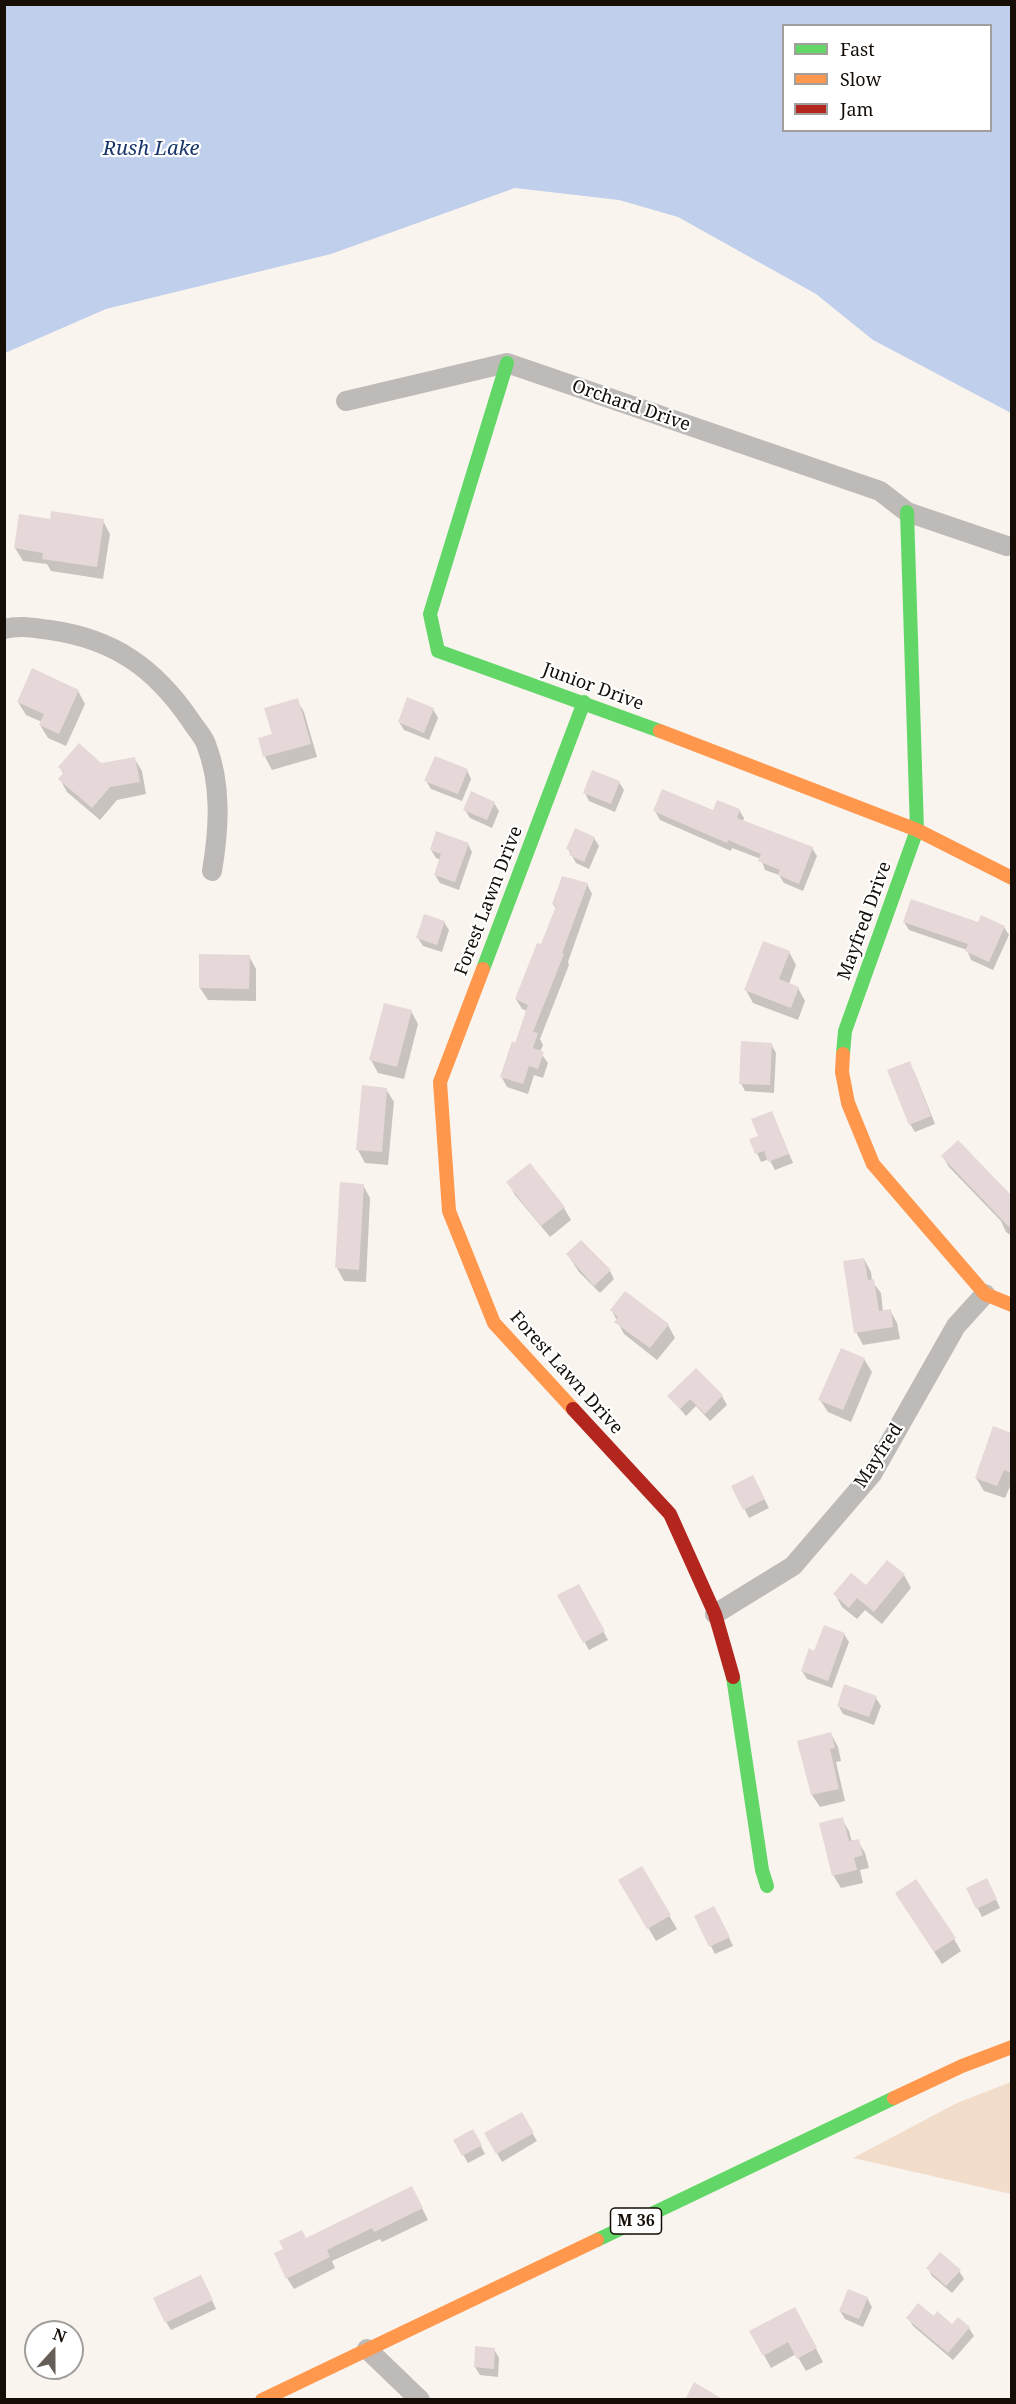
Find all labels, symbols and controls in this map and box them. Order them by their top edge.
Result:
legend [782,24,992,132]
text: Fast [840,37,875,61]
text: Slow [840,67,881,91]
text: Jam [840,97,874,121]
water label: Rush Lake [103,137,199,161]
street label: Orchard Drive [569,376,693,436]
street label: Junior Drive [539,659,647,715]
street label: Forest Lawn Drive [451,823,527,979]
street label: Mayfred Drive [834,859,896,983]
street label: Forest Lawn Drive [505,1307,627,1439]
street label: Mayfred [850,1420,908,1492]
road number: M 36 [610,2208,662,2234]
north arrow [24,2320,84,2380]
text: N [50,2323,70,2348]

